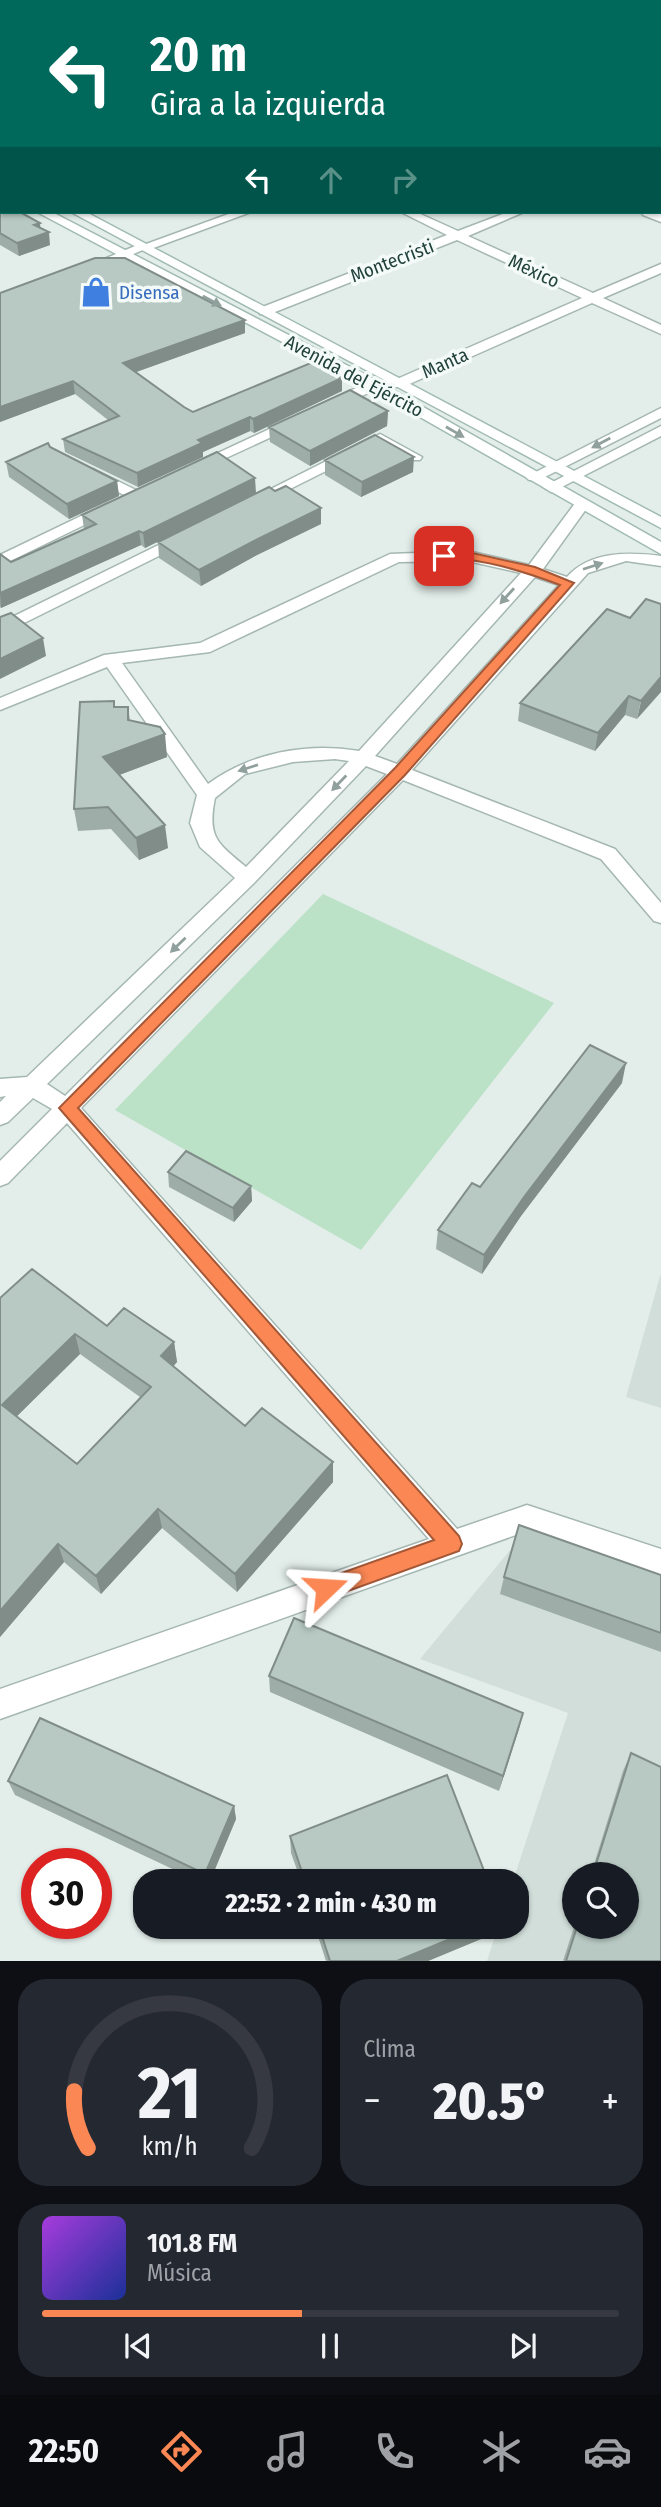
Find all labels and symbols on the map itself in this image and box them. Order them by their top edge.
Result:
street label: Montecristi [347,235,437,287]
street label: México [505,249,563,293]
shop icon: Disensa [79,275,113,309]
place label: Disensa [119,281,180,304]
one-way arrow [202,295,222,306]
street label: Avenida del Ejército [281,330,427,422]
street label: Manta [418,343,472,383]
one-way arrow [445,426,465,438]
one-way arrow [590,437,610,449]
pin [414,526,474,586]
one-way arrow [583,560,604,571]
one-way arrow [499,587,515,605]
one-way arrow [238,764,259,774]
one-way arrow [330,775,347,792]
one-way arrow [170,936,187,952]
position arrow [289,1551,363,1625]
speed limit sign: 30 [21,1848,112,1939]

